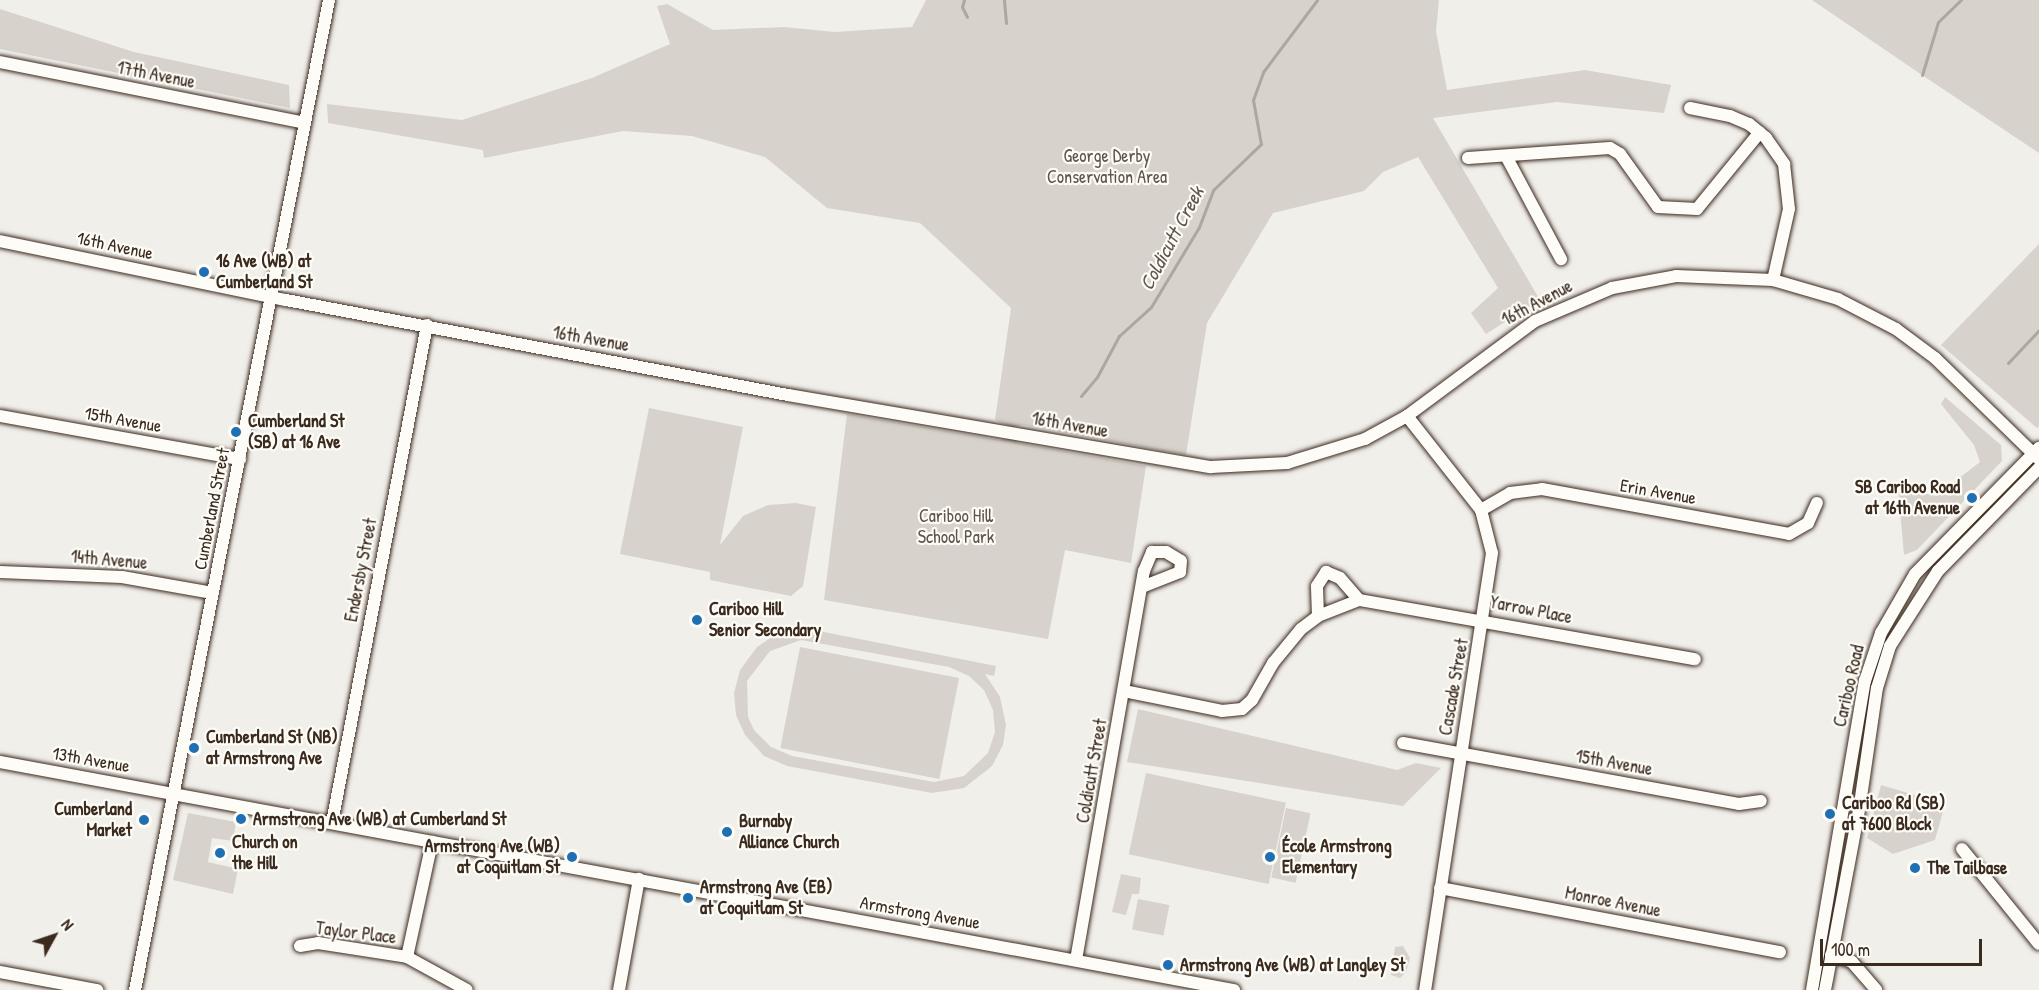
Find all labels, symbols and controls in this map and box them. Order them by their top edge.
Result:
street label: 17th Avenue [115,57,197,93]
park label: George Derby Conservation Area [1047,146,1167,188]
water label: Coldicutt Creek [1134,182,1208,294]
street label: 16th Avenue [75,227,155,265]
place label: 16 Ave (WB) at Cumberland St [216,251,312,294]
marker: 16 Ave (WB) at Cumberland St [197,265,211,279]
street label: 16th Avenue [1498,275,1576,331]
street label: 16th Avenue [551,322,631,356]
street label: 15th Avenue [83,403,163,437]
street label: 16th Avenue [1030,408,1110,442]
place label: Cumberland St (SB) at 16 Ave [248,411,344,454]
marker: Cumberland St (SB) at 16 Ave [229,425,243,439]
street label: Cumberland Street [190,446,234,572]
street label: Erin Avenue [1618,475,1698,509]
place label: SB Cariboo Road at 16th Avenue [1855,477,1960,520]
marker: SB Cariboo Road at 16th Avenue [1965,491,1979,505]
park label: Cariboo Hill School Park [918,506,994,548]
street label: Endersby Street [340,516,382,624]
street label: 14th Avenue [70,546,148,574]
street label: Yarrow Place [1488,591,1574,629]
place label: Cariboo Hill Senior Secondary [709,599,821,642]
marker: Cariboo Hill Senior Secondary [690,613,704,627]
street label: Cascade Street [1435,637,1473,737]
street label: Cariboo Road [1829,643,1869,729]
street label: Coldicutt Street [1072,717,1112,825]
place label: Cumberland St (NB) at Armstrong Ave [206,727,338,770]
marker: Cumberland St (NB) at Armstrong Ave [187,741,201,755]
street label: 13th Avenue [51,743,131,777]
street label: 15th Avenue [1574,746,1654,780]
place label: Cariboo Rd (SB) at 7600 Block [1842,793,1945,836]
place label: Cumberland Market [54,799,132,842]
marker: Cariboo Rd (SB) at 7600 Block [1823,807,1837,821]
place label: Armstrong Ave (WB) at Cumberland St [253,808,507,830]
place label: Burnaby Alliance Church [739,811,839,854]
marker: Armstrong Ave (WB) at Cumberland St [234,812,248,826]
marker: Cumberland Market [137,813,151,827]
marker: Burnaby Alliance Church [720,825,734,839]
place label: Church on the Hill [232,832,298,874]
place label: Armstrong Ave (WB) at Coquitlam St [424,836,560,878]
place label: École Armstrong Elementary [1282,836,1392,878]
marker: Church on the Hill [213,846,227,860]
marker: Armstrong Ave (WB) at Coquitlam St [565,850,579,864]
marker: École Armstrong Elementary [1263,850,1277,864]
place label: The Tailbase [1927,857,2007,879]
marker: The Tailbase [1908,861,1922,875]
place label: Armstrong Ave (EB) at Coquitlam St [700,877,832,920]
street label: Monroe Avenue [1563,882,1663,922]
marker: Armstrong Ave (EB) at Coquitlam St [681,891,695,905]
street label: Armstrong Avenue [858,892,982,934]
north arrow [24,906,84,966]
text: N [57,914,79,935]
street label: Taylor Place [315,917,397,949]
scale bar [1823,927,1985,965]
text: 100 m [1831,937,1870,962]
place label: Armstrong Ave (WB) at Langley St [1180,954,1405,976]
marker: Armstrong Ave (WB) at Langley St [1161,958,1175,972]

